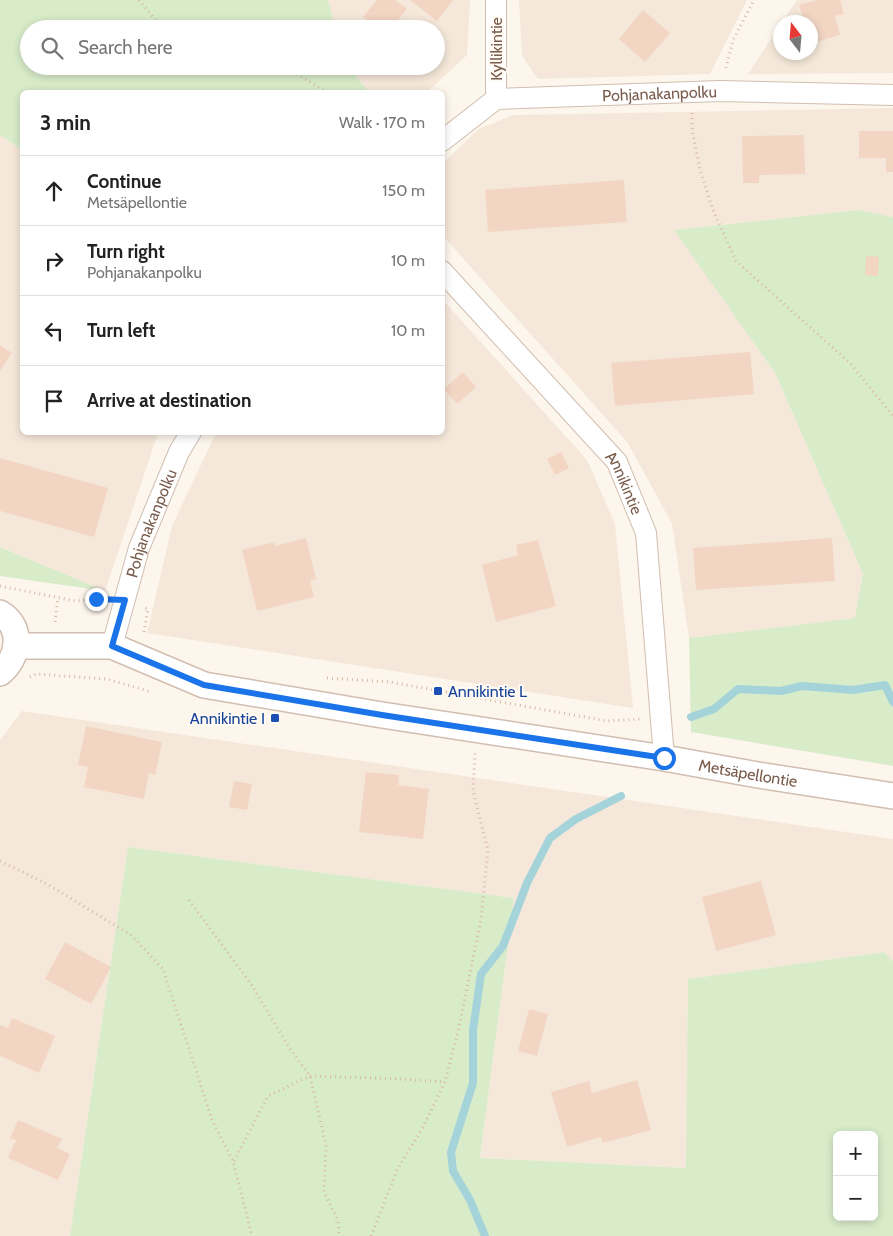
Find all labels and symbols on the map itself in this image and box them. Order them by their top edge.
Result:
north arrow [773,15,818,60]
street label: Kyllikintie [487,17,506,81]
street label: Pohjanakanpolku [602,82,717,105]
street label: Annikintie [602,447,646,517]
street label: Pohjanakanpolku [122,466,181,580]
route end [85,588,108,611]
place label: Annikintie L [448,682,527,701]
marker: Annikintie L [432,685,444,697]
place label: Annikintie I [190,709,265,728]
marker: Annikintie I [269,712,281,724]
route start [653,747,676,770]
street label: Metsäpellontie [697,755,799,791]

